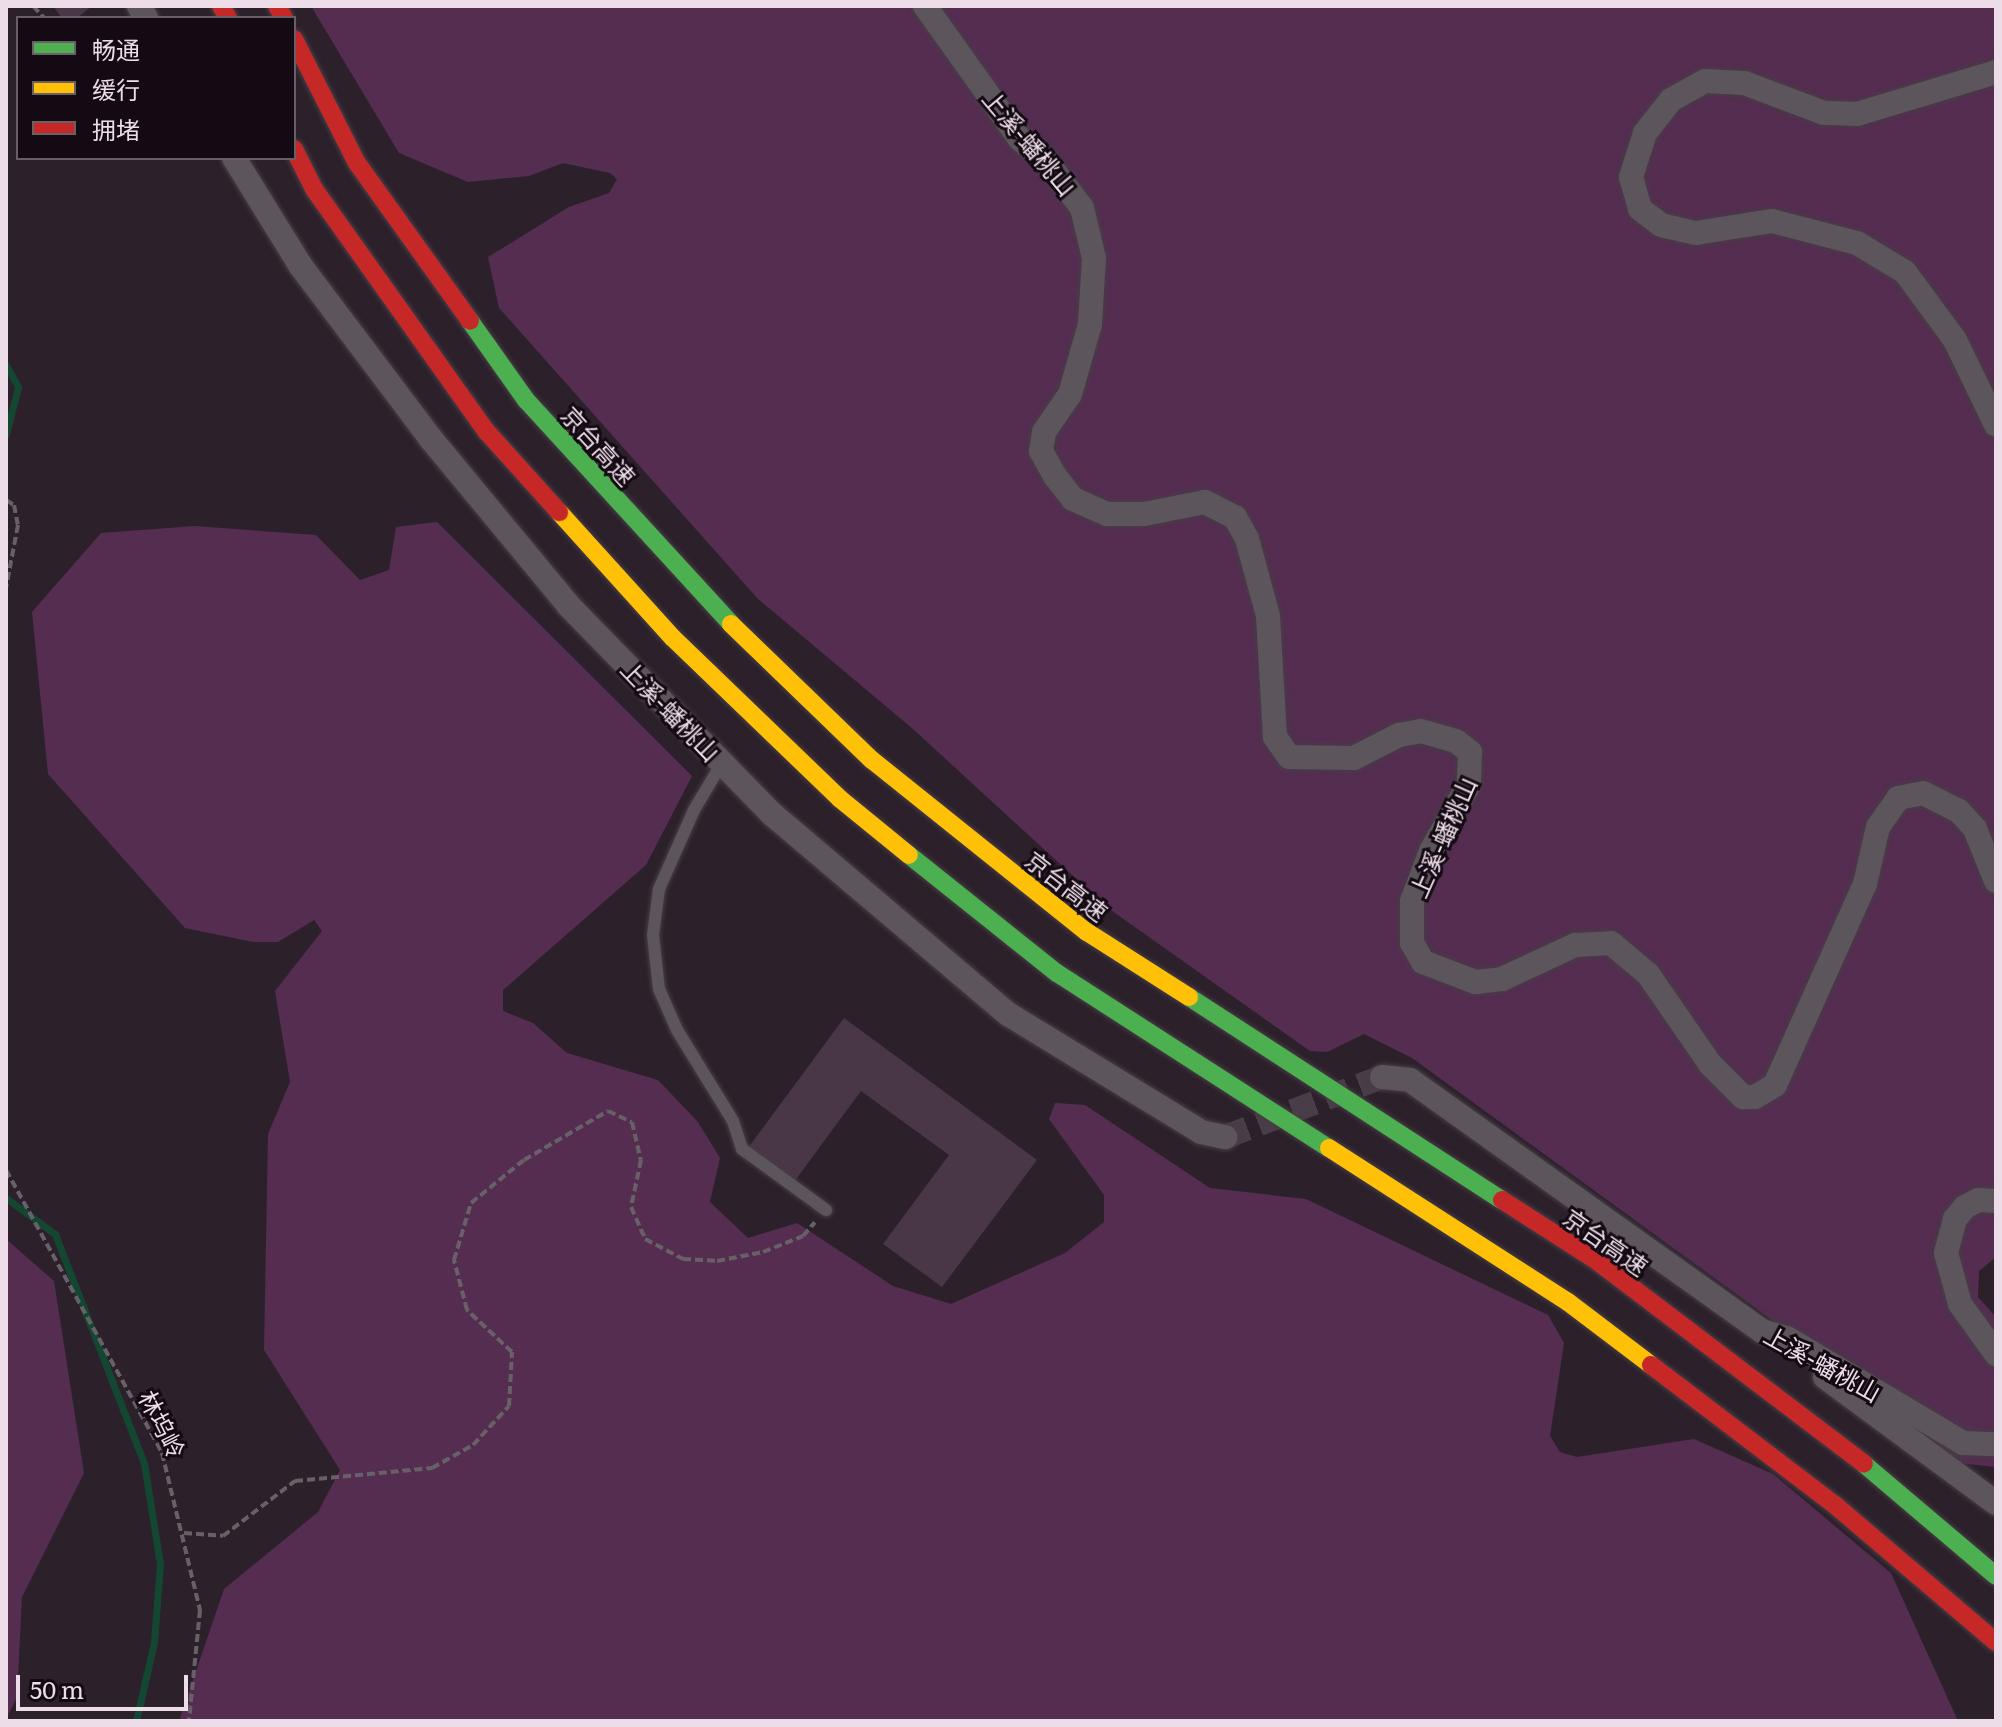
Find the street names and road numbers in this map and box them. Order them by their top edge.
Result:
street label: 上溪-蟠桃山 [978,84,1082,200]
street label: 京台高速 [556,400,642,490]
street label: 上溪-蟠桃山 [616,654,726,766]
street label: 上溪-蟠桃山 [1403,772,1481,902]
street label: 京台高速 [1020,844,1114,926]
street label: 京台高速 [1558,1202,1654,1280]
street label: 上溪-蟠桃山 [1760,1319,1886,1407]
street label: 林坞岭 [134,1385,192,1463]

